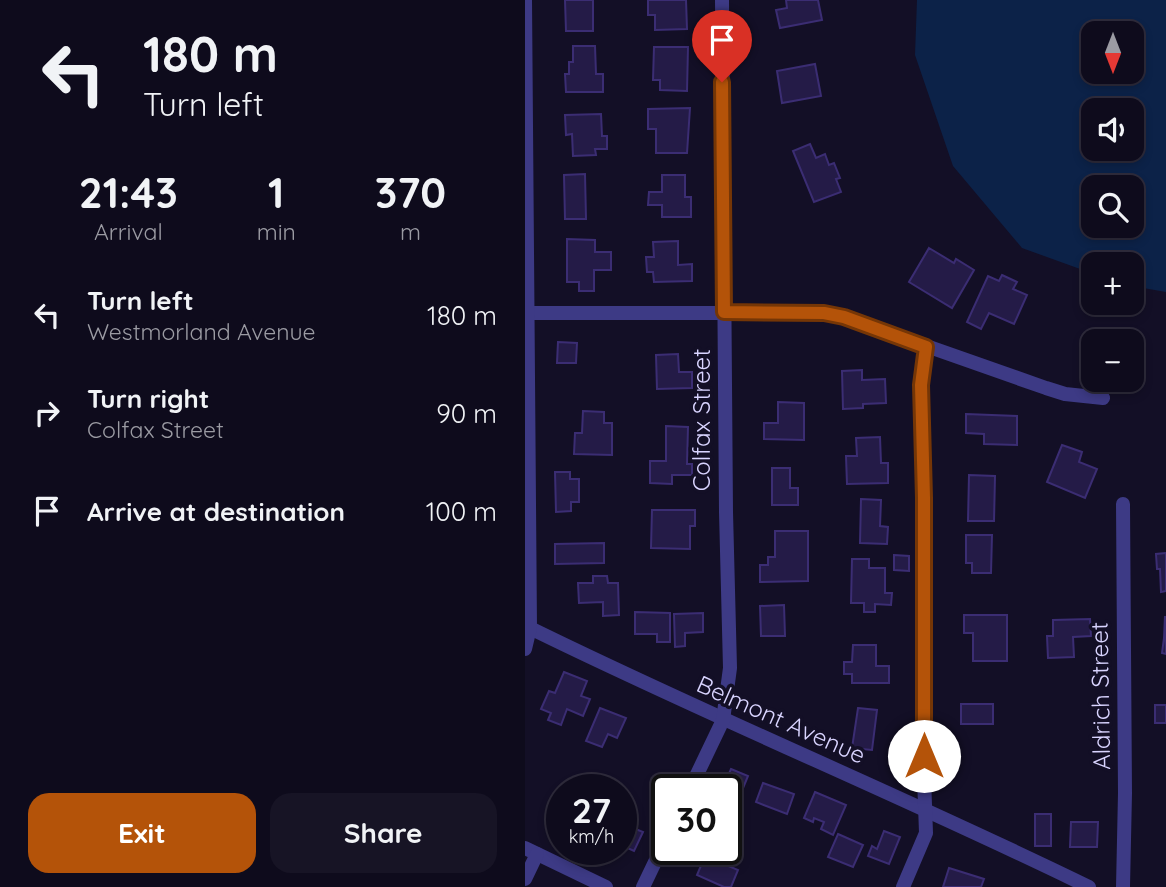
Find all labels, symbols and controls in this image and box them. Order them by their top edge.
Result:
pin [692,10,752,82]
icon: arrive [703,21,741,59]
north arrow [1081,21,1145,84]
map controls [1081,21,1144,392]
text: 180 m [143,23,278,84]
icon: left [28,28,119,119]
text: Turn left [143,84,264,124]
button: sound [1081,98,1144,161]
text: 21:43 [79,166,178,219]
text: 1 [268,166,284,219]
text: 370 [375,166,446,219]
button: search [1081,175,1144,238]
text: Arrival [94,217,163,246]
text: min [257,217,296,246]
text: m [400,217,421,246]
button: + [1081,252,1144,315]
text: Turn left [87,284,194,317]
icon: left [28,296,66,334]
text: 180 m [427,299,497,332]
text: Westmorland Avenue [87,317,316,346]
button: − [1081,329,1144,392]
street label: Colfax Street [686,349,716,491]
text: Turn right [87,382,209,415]
icon: right [28,394,66,432]
text: 90 m [436,397,497,430]
text: Colfax Street [87,415,224,444]
icon: arrive [28,492,66,530]
text: Arrive at destination [87,495,345,528]
text: 100 m [426,495,497,528]
street label: Aldrich Street [1084,622,1116,770]
street label: Belmont Avenue [692,668,871,770]
position arrow [887,719,961,793]
speed limit sign: 30 [651,774,742,865]
text: 27 [572,788,611,832]
button: Exit [28,793,256,873]
button: Share [270,793,497,873]
text: km/h [569,825,614,848]

